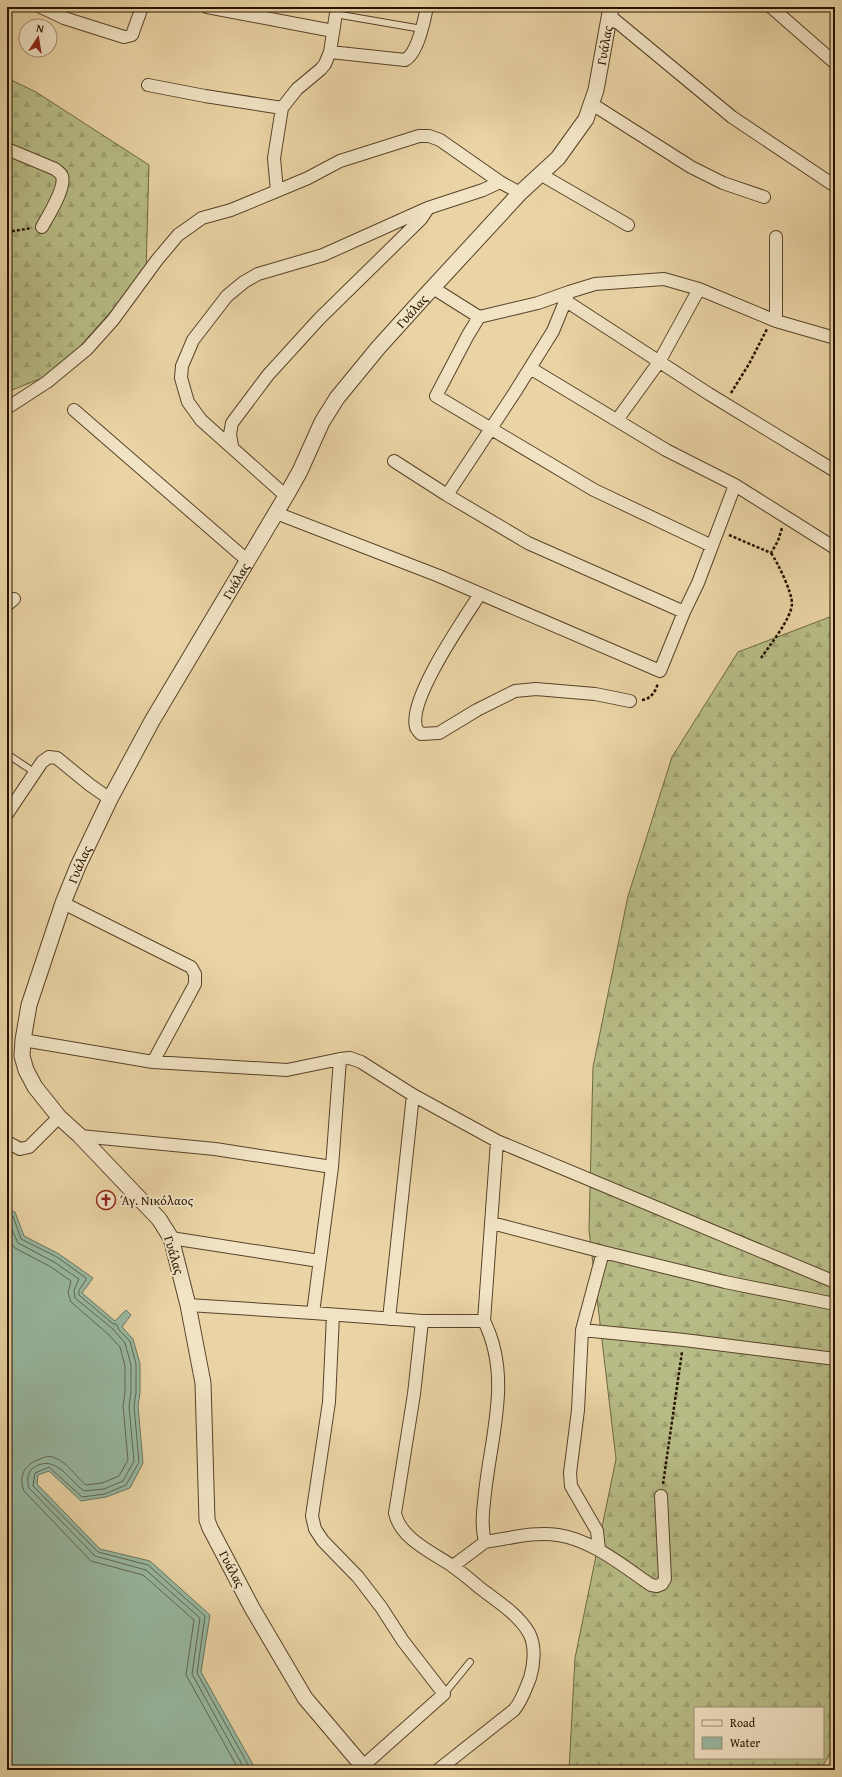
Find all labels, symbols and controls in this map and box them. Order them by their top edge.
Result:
north arrow [18,18,58,58]
text: N [35,20,46,37]
street label: Γυάλας [591,24,617,66]
street label: Γυάλας [391,289,432,332]
street label: Γυάλας [217,558,254,603]
street label: Γυάλας [63,842,96,886]
church icon: Άγ. Νικόλαος [95,1189,117,1211]
place label: Άγ. Νικόλαος [120,1191,194,1210]
street label: Γυάλας [159,1233,189,1277]
street label: Γυάλας [214,1547,250,1591]
legend [694,1707,824,1759]
text: Road [730,1714,756,1731]
text: Water [730,1734,760,1751]

